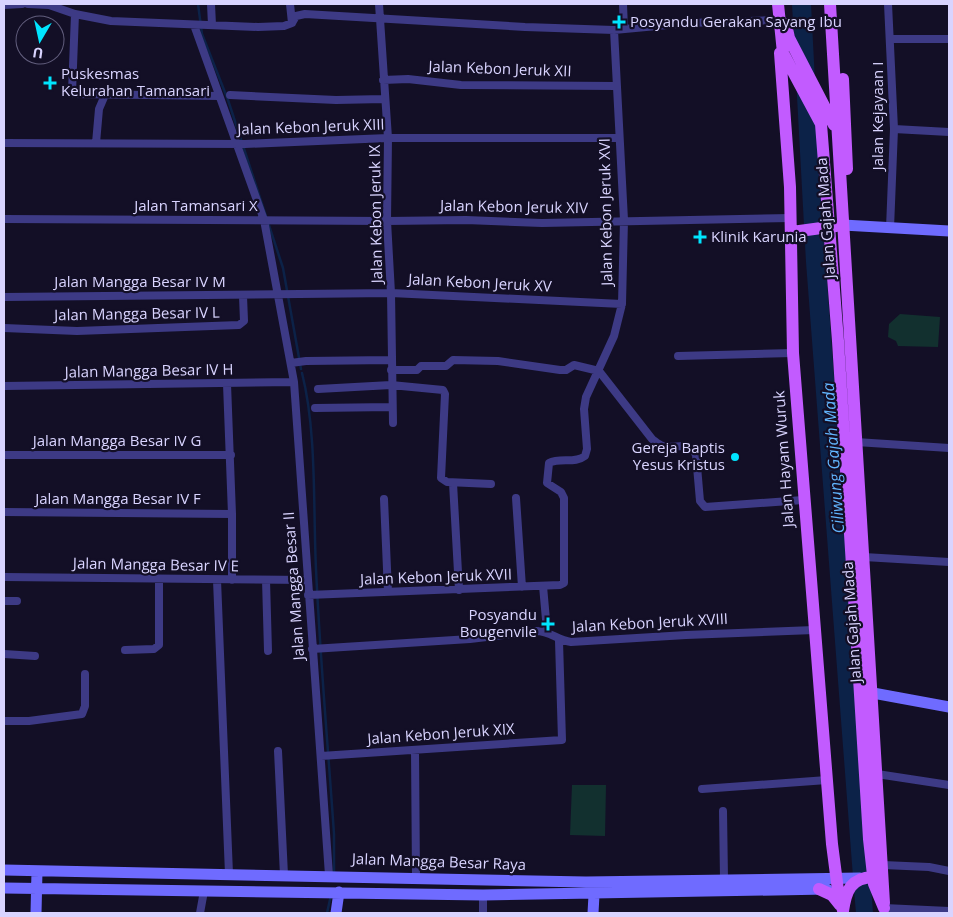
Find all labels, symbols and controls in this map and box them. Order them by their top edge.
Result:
place label: Posyandu Gerakan Sayang Ibu [630,11,842,31]
north arrow [15,15,65,65]
marker: Posyandu Gerakan Sayang Ibu [612,15,626,29]
text: U [31,43,45,64]
street label: Jalan Kebon Jeruk XII [426,55,572,80]
street label: Jalan Kejayaan I [867,62,887,172]
place label: Puskesmas Kelurahan Tamansari [61,63,210,100]
marker: Puskesmas Kelurahan Tamansari [43,76,57,90]
street label: Jalan Kebon Jeruk XIII [235,113,385,139]
street label: Jalan Kebon Jeruk XVI [594,138,616,288]
street label: Jalan Kebon Jeruk IX [364,144,386,286]
street label: Jalan Gajah Mada [811,157,839,281]
street label: Jalan Tamansari X [132,195,258,215]
street label: Jalan Kebon Jeruk XIV [438,195,588,217]
place label: Klinik Karunia [711,226,807,246]
marker: Klinik Karunia [693,230,707,244]
street label: Jalan Kebon Jeruk XV [406,268,552,296]
street label: Jalan Mangga Besar IV M [52,271,226,291]
street label: Jalan Mangga Besar IV L [52,302,220,324]
street label: Jalan Mangga Besar IV H [62,359,234,382]
water label: Ciliwung Gajah Mada [817,382,849,534]
street label: Jalan Hayam Wuruk [768,390,798,530]
street label: Jalan Mangga Besar IV G [31,430,201,450]
place label: Gereja Baptis Yesus Kristus [632,437,725,474]
marker: Gereja Baptis Yesus Kristus [729,451,741,463]
street label: Jalan Mangga Besar IV F [33,488,201,508]
street label: Jalan Mangga Besar II [278,511,308,663]
street label: Jalan Mangga Besar IV E [71,553,239,575]
street label: Jalan Gajah Mada [837,561,865,685]
street label: Jalan Kebon Jeruk XVII [358,563,512,589]
place label: Posyandu Bougenvile [460,604,537,641]
street label: Jalan Kebon Jeruk XVIII [569,608,728,636]
marker: Posyandu Bougenvile [541,617,555,631]
street label: Jalan Kebon Jeruk XIX [365,718,516,748]
street label: Jalan Mangga Besar Raya [350,848,526,874]

